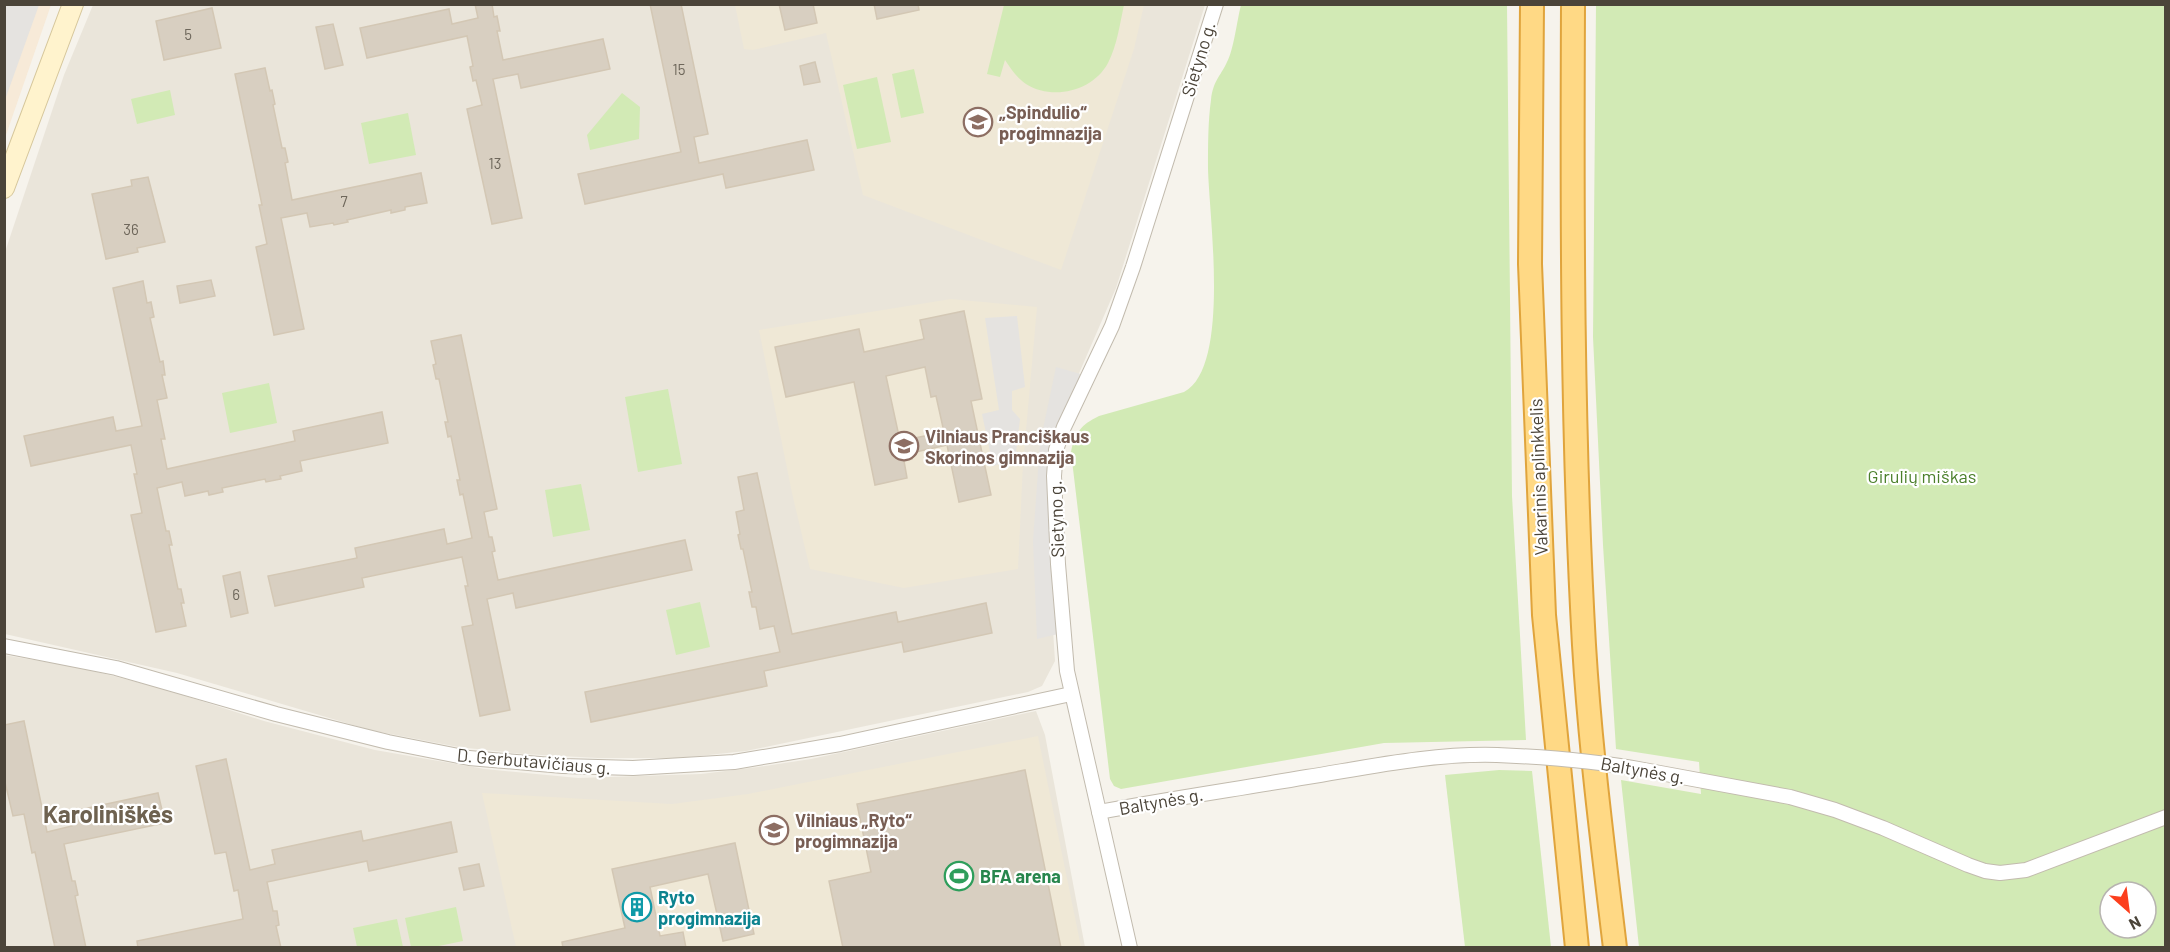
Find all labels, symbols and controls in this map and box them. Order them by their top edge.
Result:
street label: Sietyno g. [1176,19,1220,99]
house number: 5 [184,25,192,43]
house number: 15 [673,60,685,78]
place label: „Spindulio“ progimnazija [999,101,1102,144]
school or university icon: „Spindulio“ progimnazija [962,106,994,138]
house number: 13 [489,154,501,172]
house number: 7 [340,192,348,210]
house number: 36 [123,220,139,238]
street label: Vakarinis aplinkkelis [1524,398,1552,556]
place label: Vilniaus Pranciškaus Skorinos gimnazija [925,425,1089,468]
school or university icon: Vilniaus Pranciškaus Skorinos gimnazija [888,430,920,462]
park label: Girulių miškas [1868,465,1976,487]
street label: Sietyno g. [1044,480,1068,558]
house number: 6 [232,585,240,603]
street label: D. Gerbutavičiaus g. [456,743,612,779]
street label: Baltynės g. [1599,752,1687,788]
street label: Baltynės g. [1117,783,1205,819]
district label: Karoliniškės [43,799,173,828]
place label: Vilniaus „Ryto“ progimnazija [795,809,912,852]
school or university icon: Vilniaus „Ryto“ progimnazija [758,814,790,846]
sports icon: BFA arena [943,860,975,892]
place label: BFA arena [980,865,1061,887]
north arrow [2098,880,2158,940]
place label: Ryto progimnazija [658,886,761,929]
building icon: Ryto progimnazija [621,891,653,923]
text: N [2126,913,2144,935]

